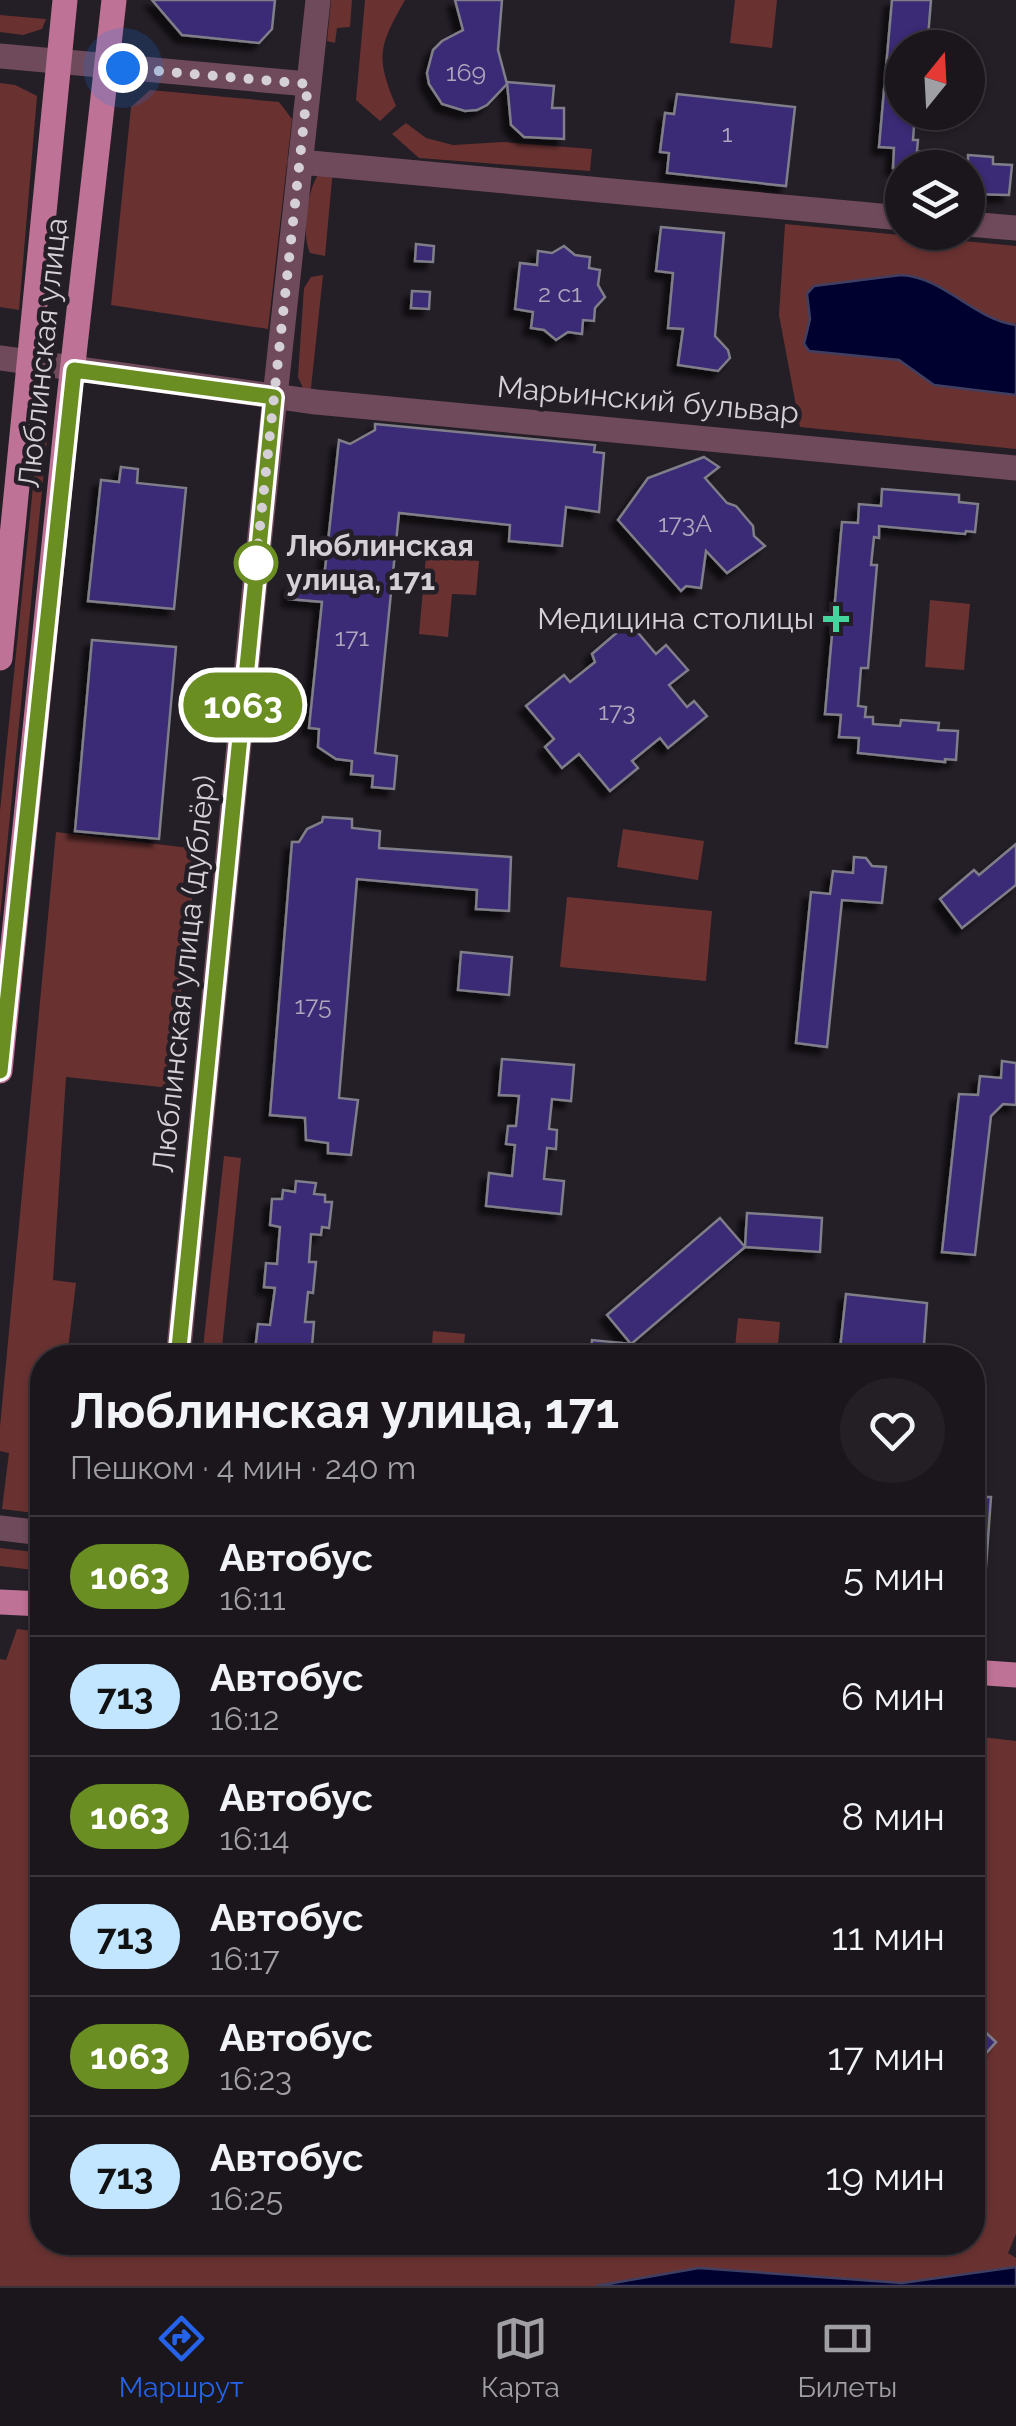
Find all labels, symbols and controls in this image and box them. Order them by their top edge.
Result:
north arrow [885,30,985,130]
map controls [885,30,985,250]
your location [98,43,148,93]
house number: 169 [446,57,486,87]
house number: 1 [722,118,733,148]
button: layers [885,150,985,250]
street label: Люблинская улица [11,216,74,490]
house number: 2 с1 [538,278,582,308]
street label: Марьинский бульвар [496,369,800,430]
house number: 173А [658,508,712,538]
place label: Люблинская улица, 171 [286,528,474,597]
marker: Люблинская улица, 171 [235,542,277,584]
place label: Медицина столицы [537,601,814,636]
marker: Медицина столицы [823,606,849,632]
house number: 171 [335,622,370,652]
line badge: 1063 [173,672,313,738]
text: 1063 [203,685,283,726]
house number: 173 [598,696,636,726]
street label: Люблинская улица (дублёр) [145,773,222,1174]
house number: 175 [294,990,332,1020]
button: heart [840,1378,945,1483]
text: Люблинская улица, 171 [70,1383,619,1439]
text: Пешком · 4 мин · 240 m [70,1449,416,1486]
text: Автобус [219,1535,373,1580]
text: 5 мин [843,1554,945,1599]
text: 1063 [90,1556,169,1597]
text: 16:11 [219,1580,286,1617]
text: Автобус [210,1655,364,1700]
text: 6 мин [841,1674,945,1719]
text: 713 [97,1676,153,1717]
text: 16:12 [210,1700,279,1737]
text: Автобус [219,1775,373,1820]
text: 8 мин [841,1794,945,1839]
text: 1063 [90,1796,169,1837]
text: 16:14 [219,1820,290,1857]
text: Автобус [210,1895,364,1940]
text: 11 мин [831,1914,945,1959]
text: 713 [97,1916,153,1957]
text: 16:17 [210,1940,280,1977]
text: Автобус [219,2015,373,2060]
text: 17 мин [828,2034,945,2079]
text: 1063 [90,2036,169,2077]
text: 16:23 [219,2060,292,2097]
text: Автобус [210,2135,364,2180]
text: 19 мин [825,2154,945,2199]
text: 713 [97,2156,153,2197]
text: 16:25 [210,2180,283,2217]
tab: Маршрут [119,2311,243,2404]
tab: Карта [481,2311,560,2404]
tab: Билеты [798,2311,897,2404]

